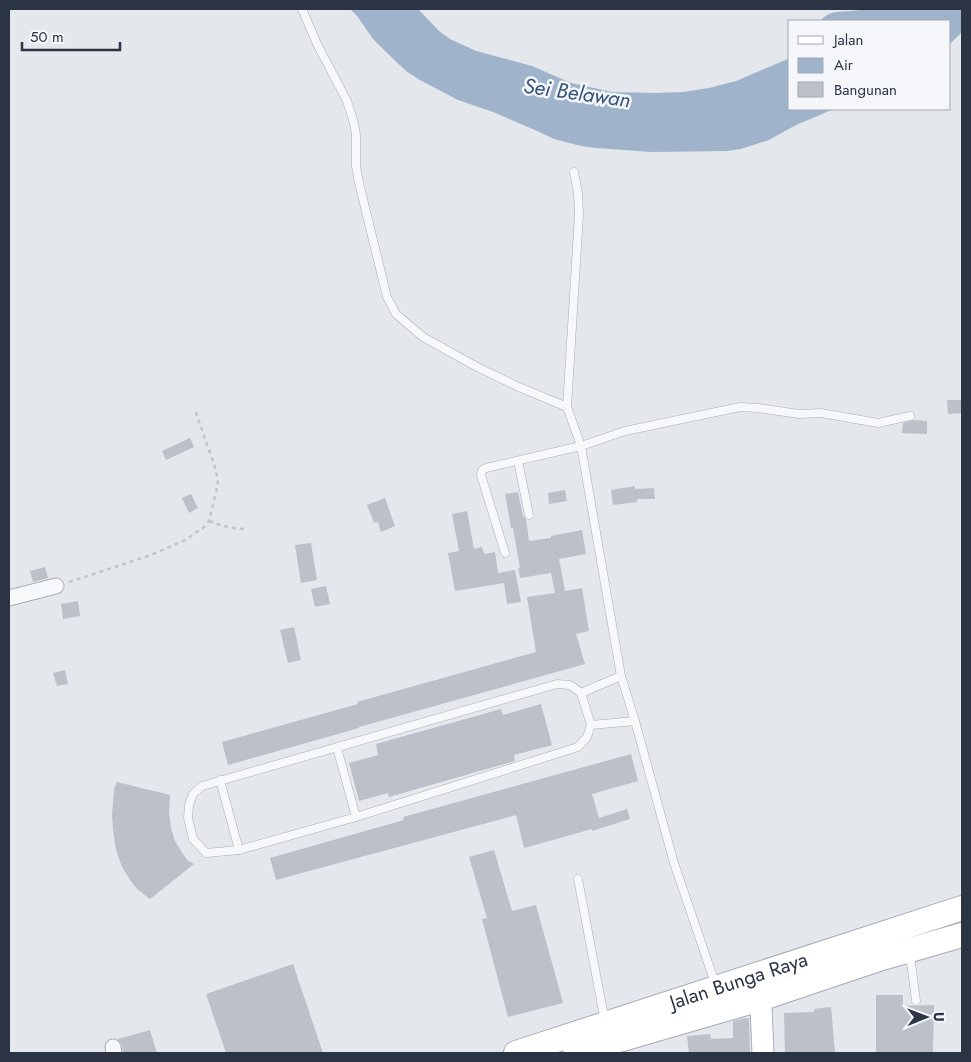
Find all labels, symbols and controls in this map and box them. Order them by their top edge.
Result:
scale bar [22,20,120,52]
legend [788,20,951,110]
text: 50 m [30,26,64,48]
text: Jalan [832,29,863,51]
text: Air [834,54,854,76]
water label: Sei Belawan [522,71,632,115]
text: Bangunan [834,79,897,101]
street label: Jalan Bunga Raya [663,945,811,1018]
north arrow [901,992,951,1042]
text: U [929,1012,949,1022]

